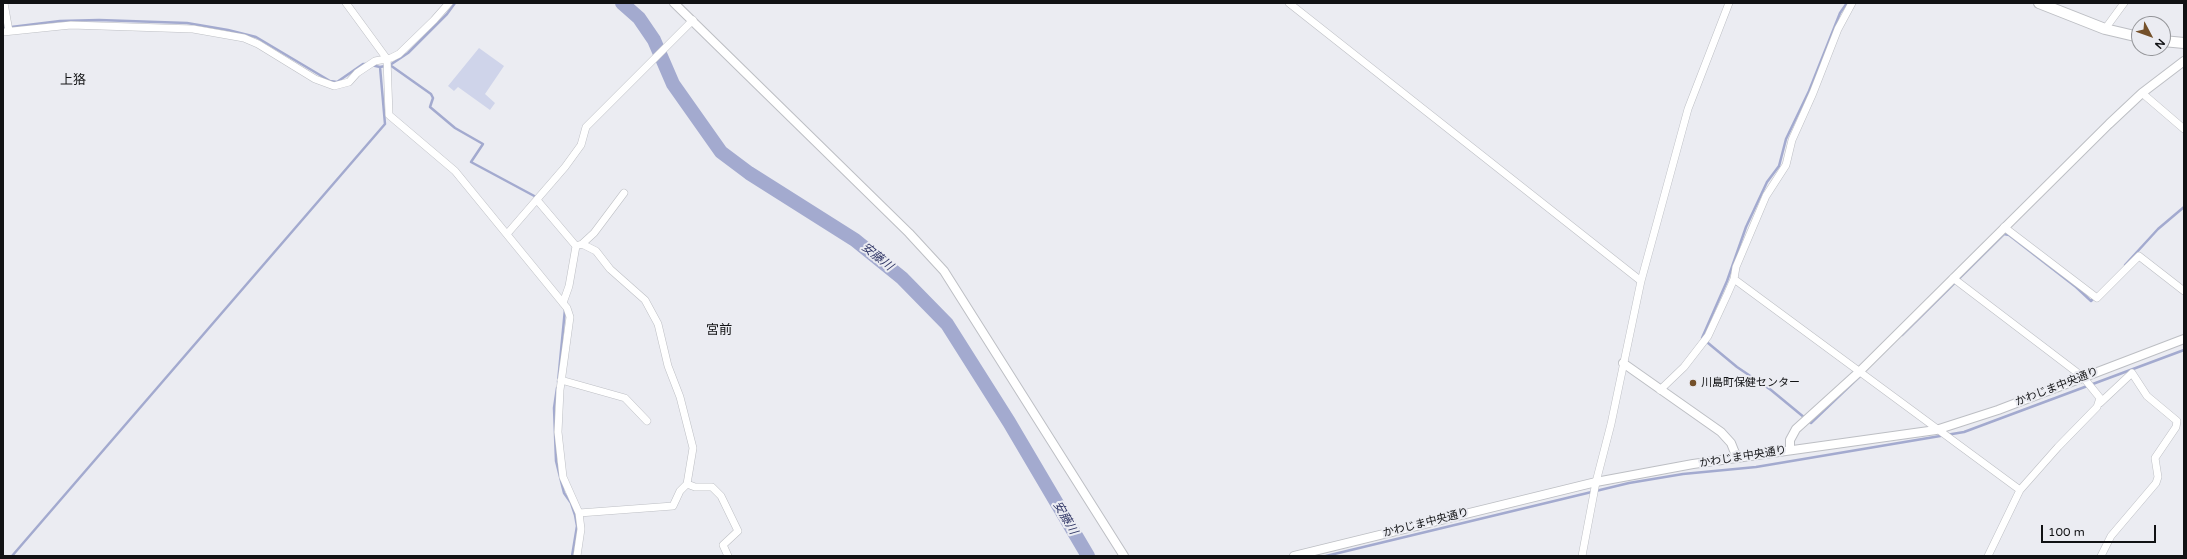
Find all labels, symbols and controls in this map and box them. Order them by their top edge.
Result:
north arrow [2131,16,2171,56]
text: N [2152,36,2167,51]
district label: 上狢 [60,73,86,89]
water label: 安藤川 [858,240,896,274]
district label: 宮前 [706,323,732,339]
street label: かわじま中央通り [2014,365,2100,409]
place label: 川島町保健センター [1701,376,1800,390]
marker: 川島町保健センター [1688,378,1698,388]
street label: かわじま中央通り [1699,444,1787,470]
water label: 安藤川 [1050,499,1080,537]
street label: かわじま中央通り [1382,506,1470,540]
scale bar [2043,517,2158,543]
text: 100 m [2048,525,2085,539]

